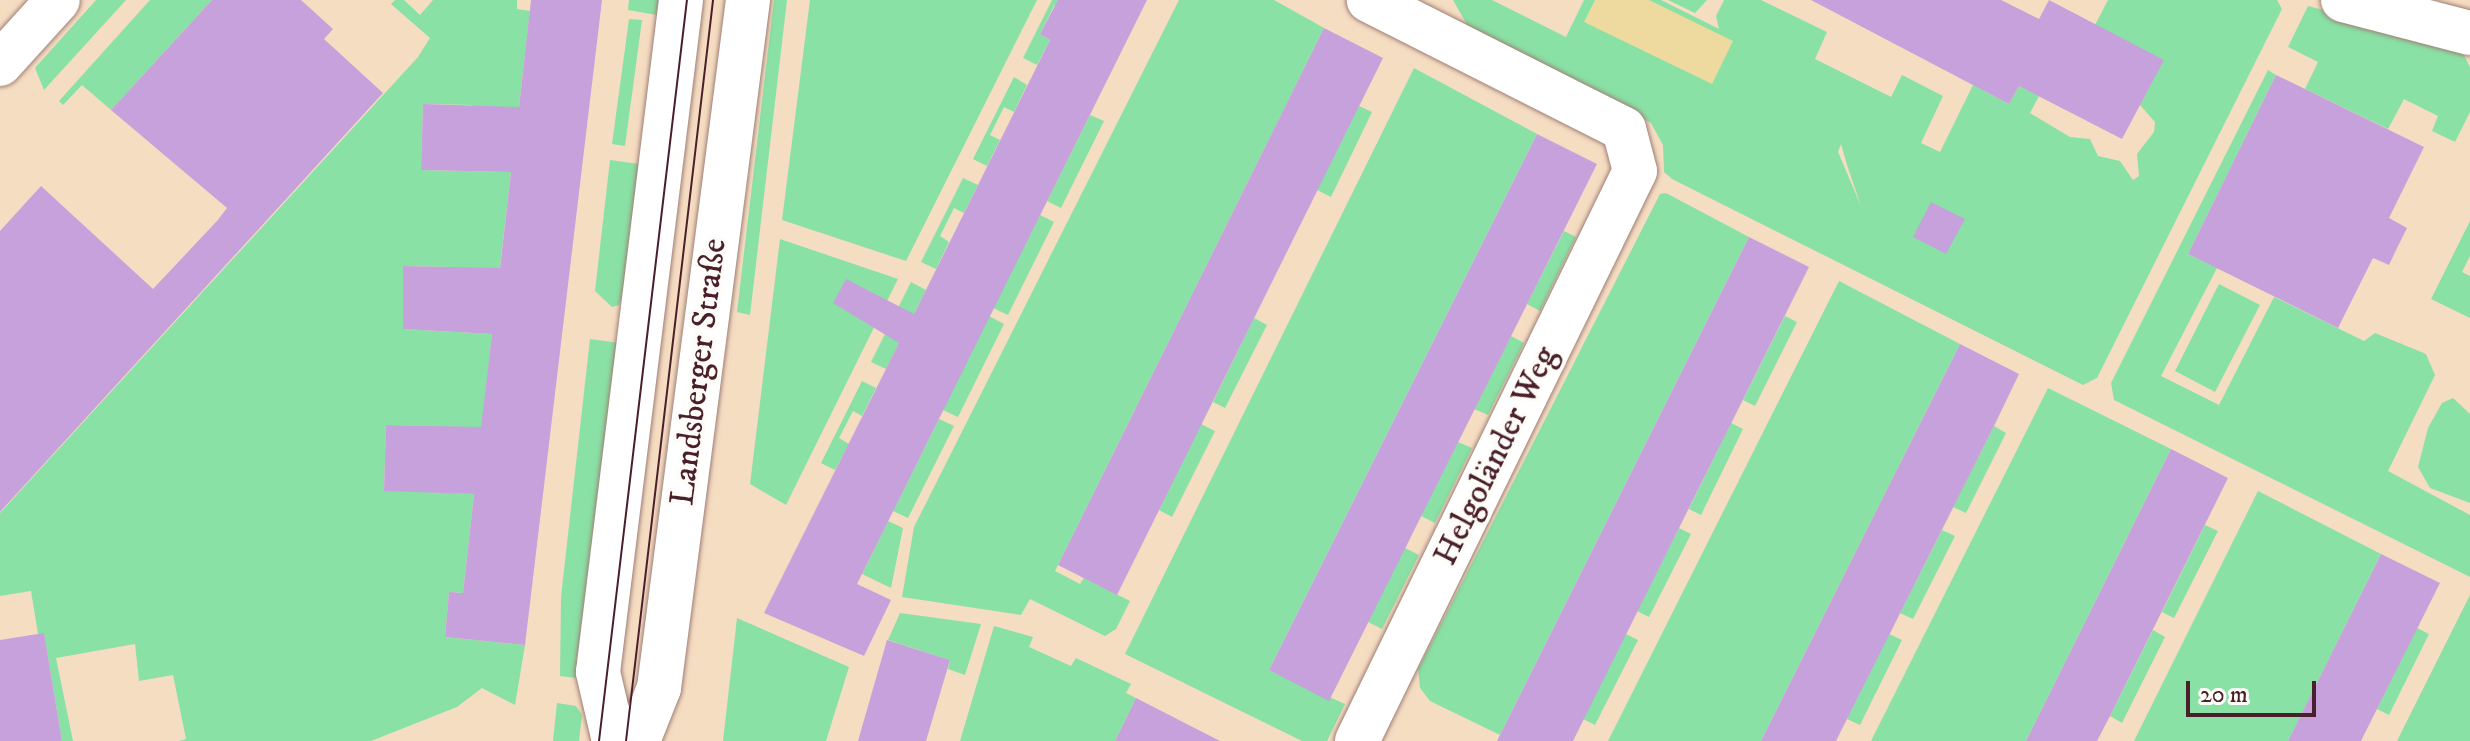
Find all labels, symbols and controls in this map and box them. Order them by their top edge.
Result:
street label: Landsberger Straße [662,236,736,508]
street label: Helgoländer Weg [1425,340,1567,572]
scale bar [2190,665,2320,715]
text: 20 m [2200,680,2248,710]

